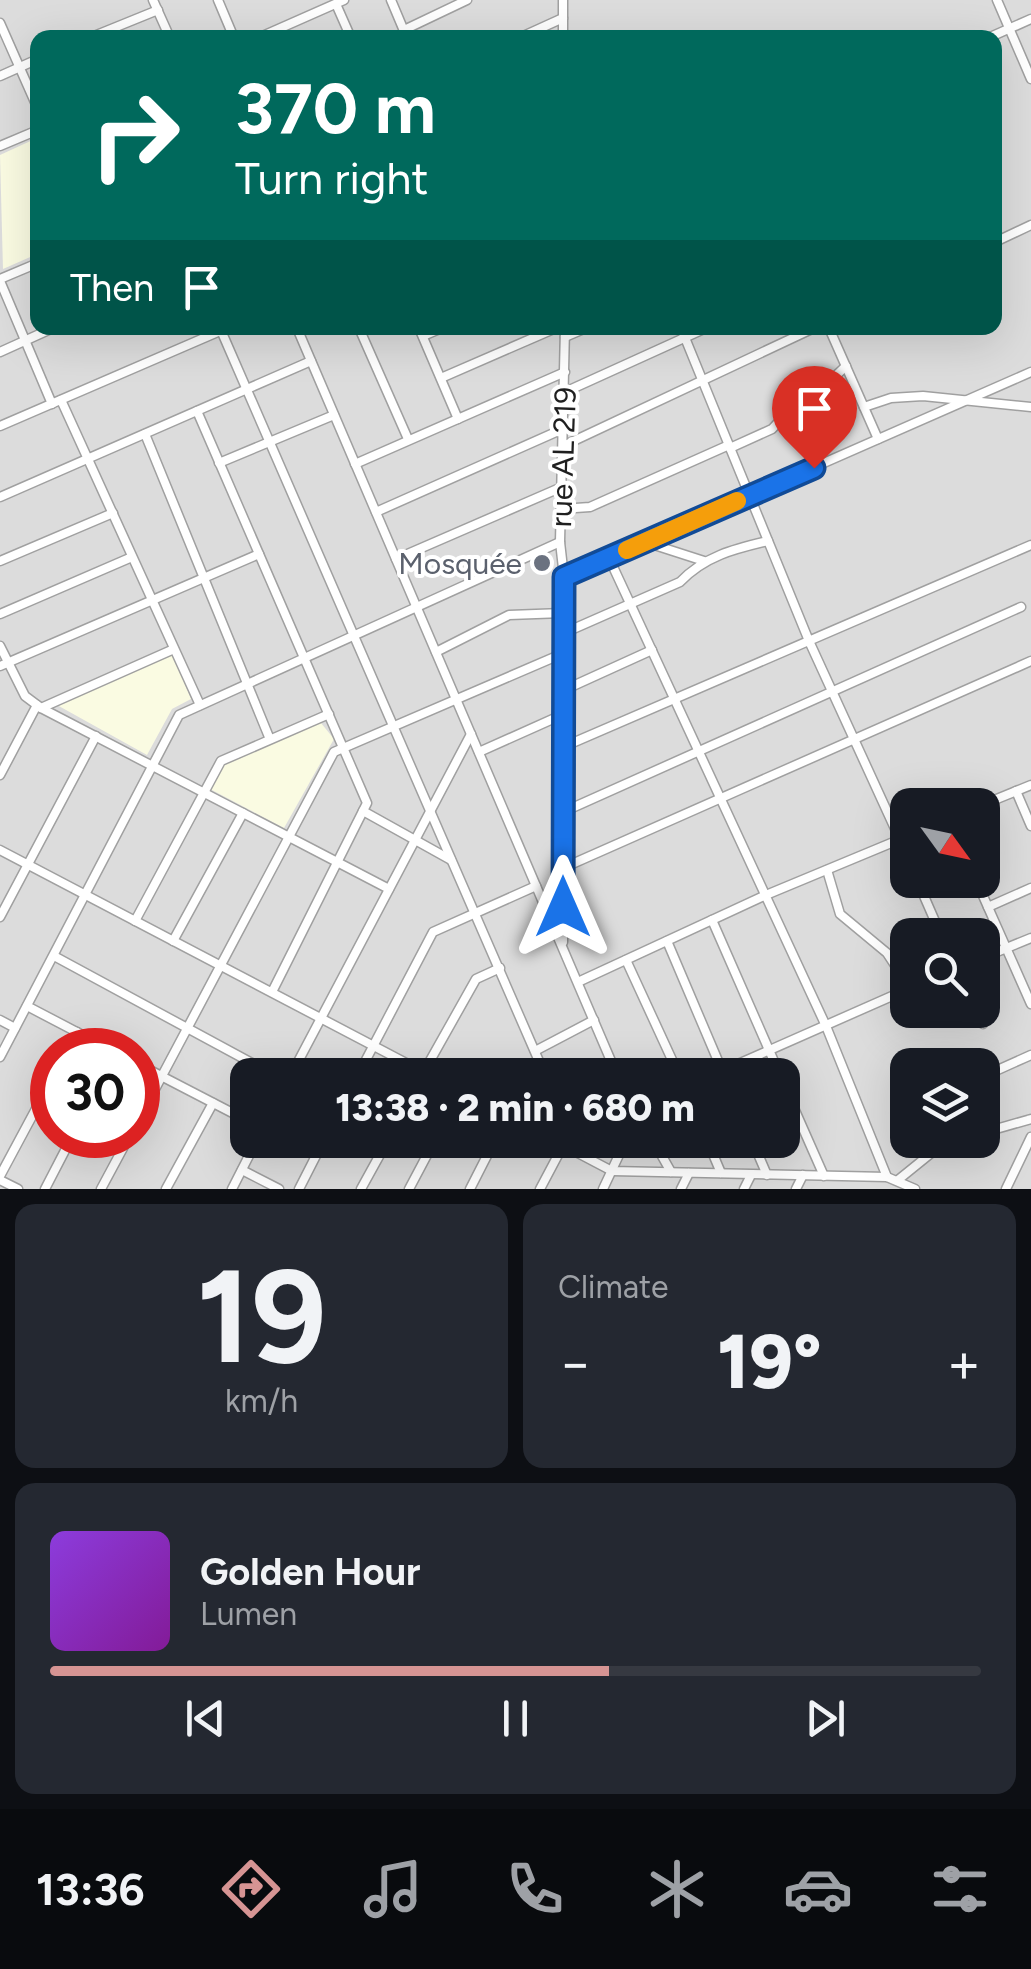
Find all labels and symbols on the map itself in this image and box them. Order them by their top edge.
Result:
pin [772,366,857,469]
street label: rue AL 219 [542,386,584,528]
place label: Mosquée [398,545,522,582]
marker: Mosquée [531,552,553,574]
north arrow [890,788,1000,898]
position arrow [511,855,615,959]
speed limit sign: 30 [30,1028,160,1158]

